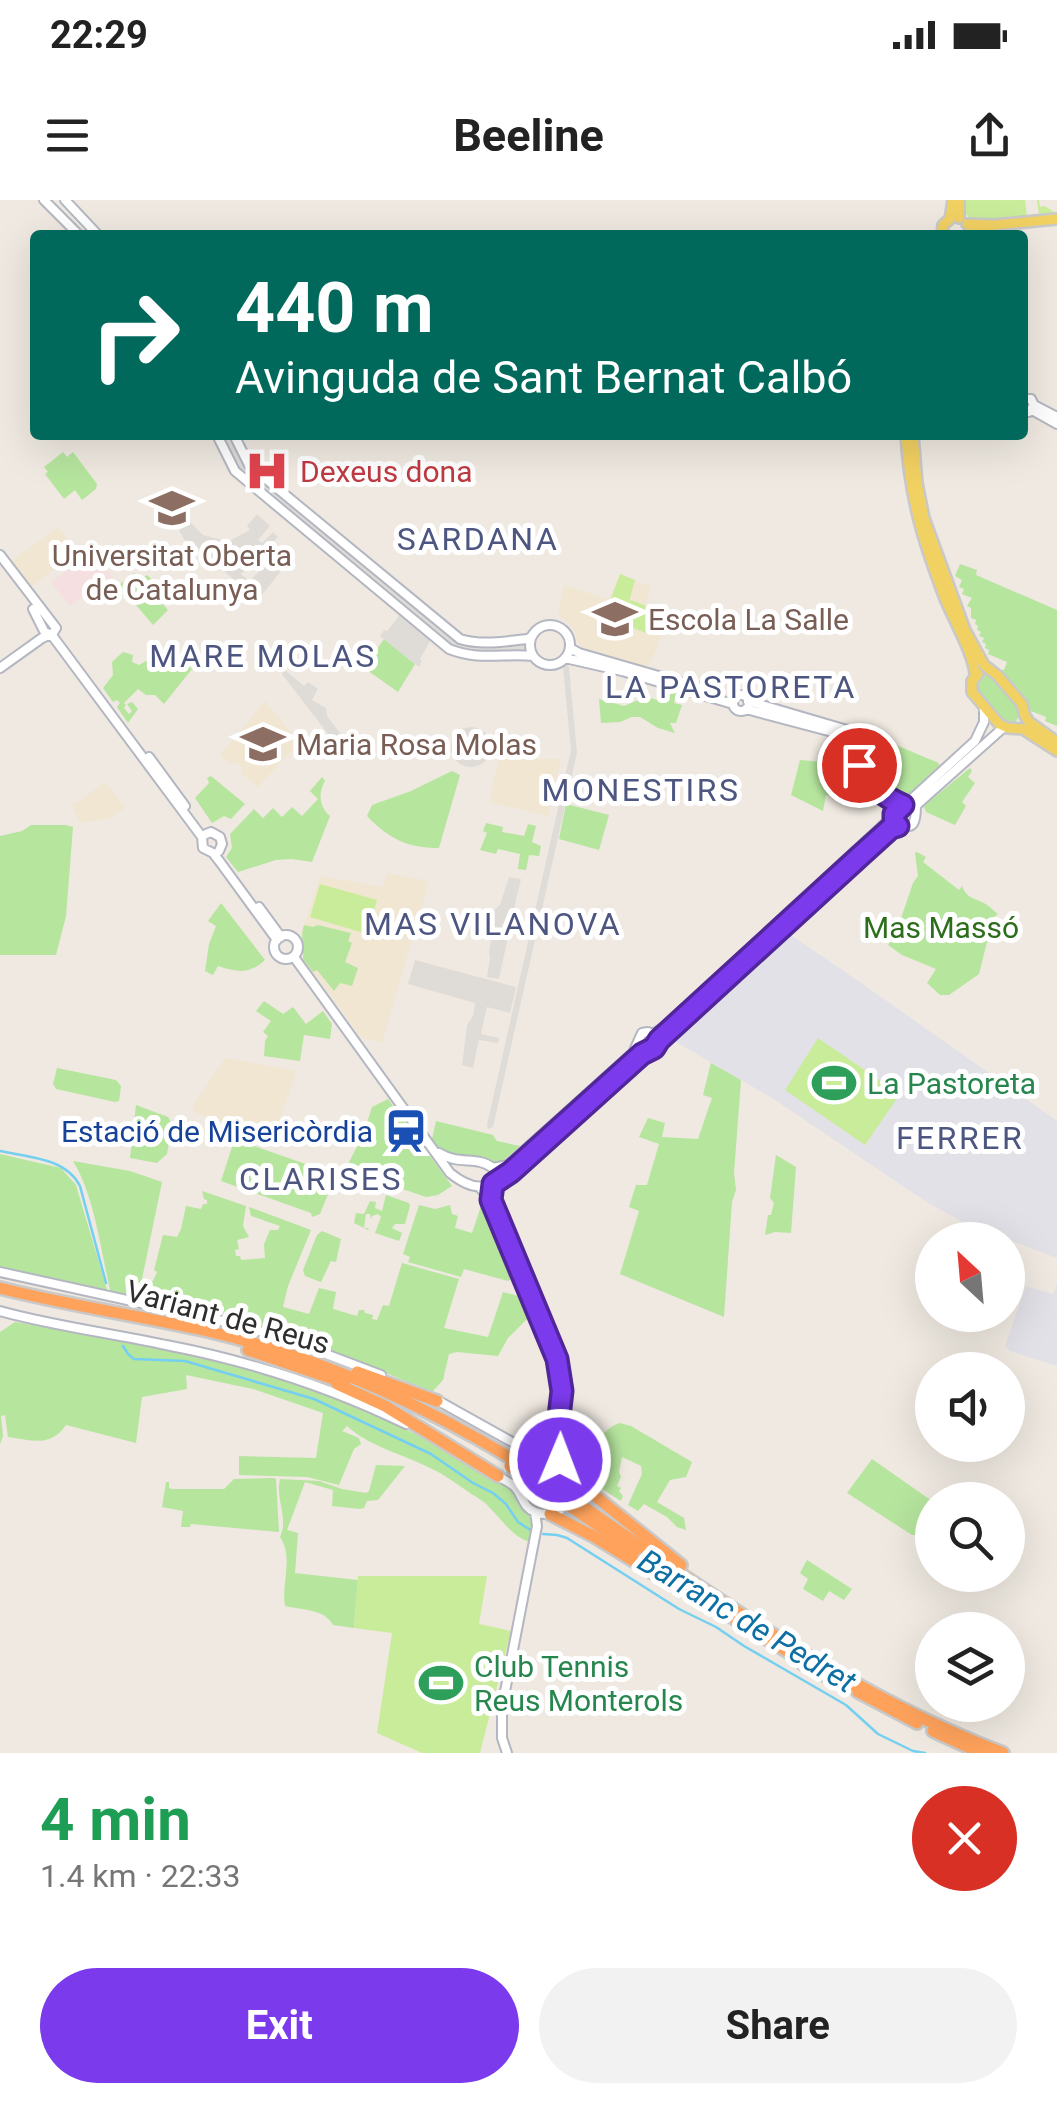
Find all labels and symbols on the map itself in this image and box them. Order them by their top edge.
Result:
hospital icon: Dexeus dona [243,447,291,495]
place label: Dexeus dona [300,454,472,489]
school or university icon: Universitat Oberta de Catalunya [148,484,196,532]
district label: SARDANA [397,520,559,558]
place label: Universitat Oberta de Catalunya [52,538,292,607]
school or university icon: Escola La Salle [591,595,639,643]
place label: Escola La Salle [648,602,849,637]
district label: MARE MOLAS [149,637,377,675]
district label: LA PASTORETA [605,668,857,706]
school or university icon: Maria Rosa Molas [239,720,287,768]
pin [817,723,902,808]
place label: Maria Rosa Molas [296,727,537,762]
district label: MONESTIRS [542,771,740,809]
district label: MAS VILANOVA [364,905,622,943]
park label: Mas Massó [863,910,1019,945]
sports icon: La Pastoreta [810,1059,858,1107]
place label: La Pastoreta [867,1066,1036,1101]
station icon: Estació de Misericòrdia [382,1107,430,1155]
place label: Estació de Misericòrdia [61,1114,373,1149]
district label: FERRER [896,1119,1024,1157]
district label: CLARISES [239,1160,403,1198]
north arrow [915,1222,1025,1332]
street label: Variant de Reus [123,1273,333,1361]
position arrow [508,1408,612,1512]
water label: Barranc de Pedret [631,1541,863,1701]
place label: Club Tennis Reus Monterols [474,1649,683,1718]
sports icon: Club Tennis Reus Monterols [417,1659,465,1707]

